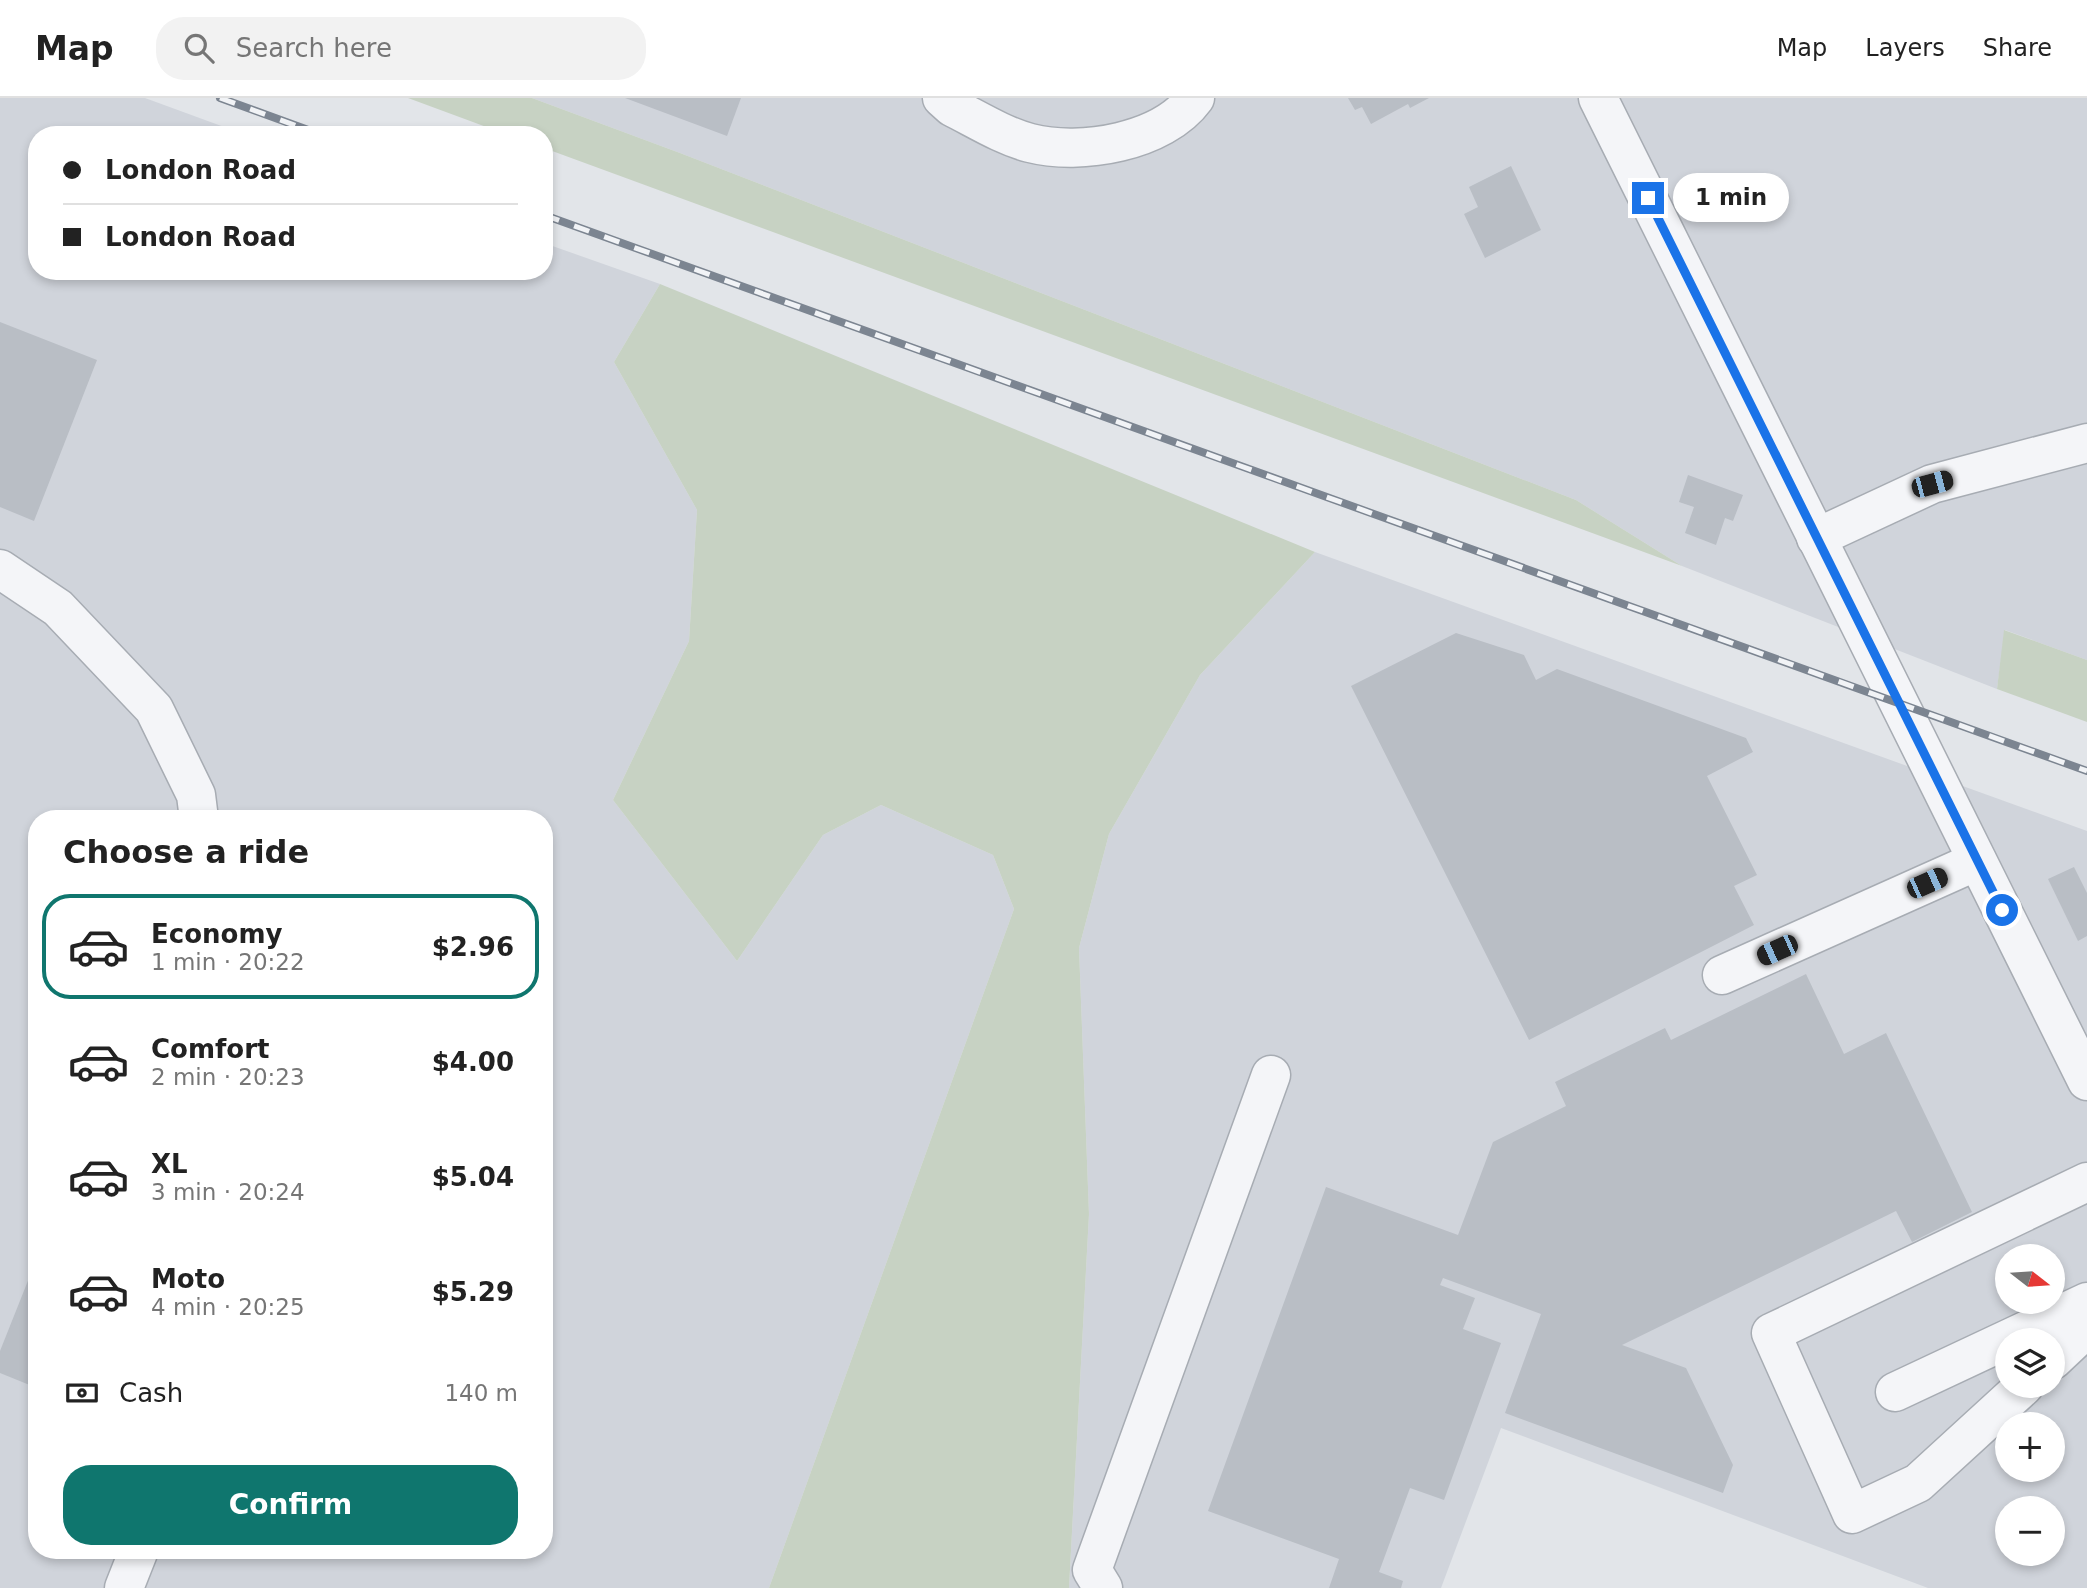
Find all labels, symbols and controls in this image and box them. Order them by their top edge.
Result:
search box [156,17,646,80]
text: Map [35,29,114,68]
icon: search [180,29,218,67]
text: Search here [236,33,392,63]
text: Map [1777,34,1827,62]
text: Layers [1865,34,1945,62]
text: Share [1983,34,2052,62]
text: London Road [105,155,296,185]
callout: 1 min [1672,174,1788,222]
route end [1632,182,1664,214]
text: 1 min [1695,184,1767,210]
text: London Road [105,222,296,252]
car [1909,468,1956,500]
text: Choose a ride [63,833,309,871]
car [1904,865,1951,901]
route start [1986,894,2018,926]
icon: car [67,915,130,978]
text: Economy [151,919,282,949]
text: $2.96 [432,932,514,962]
car [1754,932,1801,968]
text: 1 min · 20:22 [151,949,305,975]
icon: car [67,1030,130,1093]
text: Comfort [151,1034,269,1064]
text: $4.00 [432,1047,514,1077]
text: 2 min · 20:23 [151,1064,305,1090]
icon: car [67,1145,130,1208]
text: XL [151,1149,188,1179]
text: $5.04 [432,1162,514,1192]
text: 3 min · 20:24 [151,1179,305,1205]
north arrow [1995,1244,2065,1314]
map controls [1995,1244,2065,1566]
icon: car [67,1260,130,1323]
text: Moto [151,1264,225,1294]
text: $5.29 [432,1277,514,1307]
text: 4 min · 20:25 [151,1294,305,1320]
button: layers [1995,1328,2065,1398]
icon: cash [63,1374,101,1412]
text: Cash [119,1378,183,1408]
text: 140 m [444,1380,518,1406]
button: + [1995,1412,2065,1482]
button: Confirm [63,1465,518,1545]
button: − [1995,1496,2065,1566]

